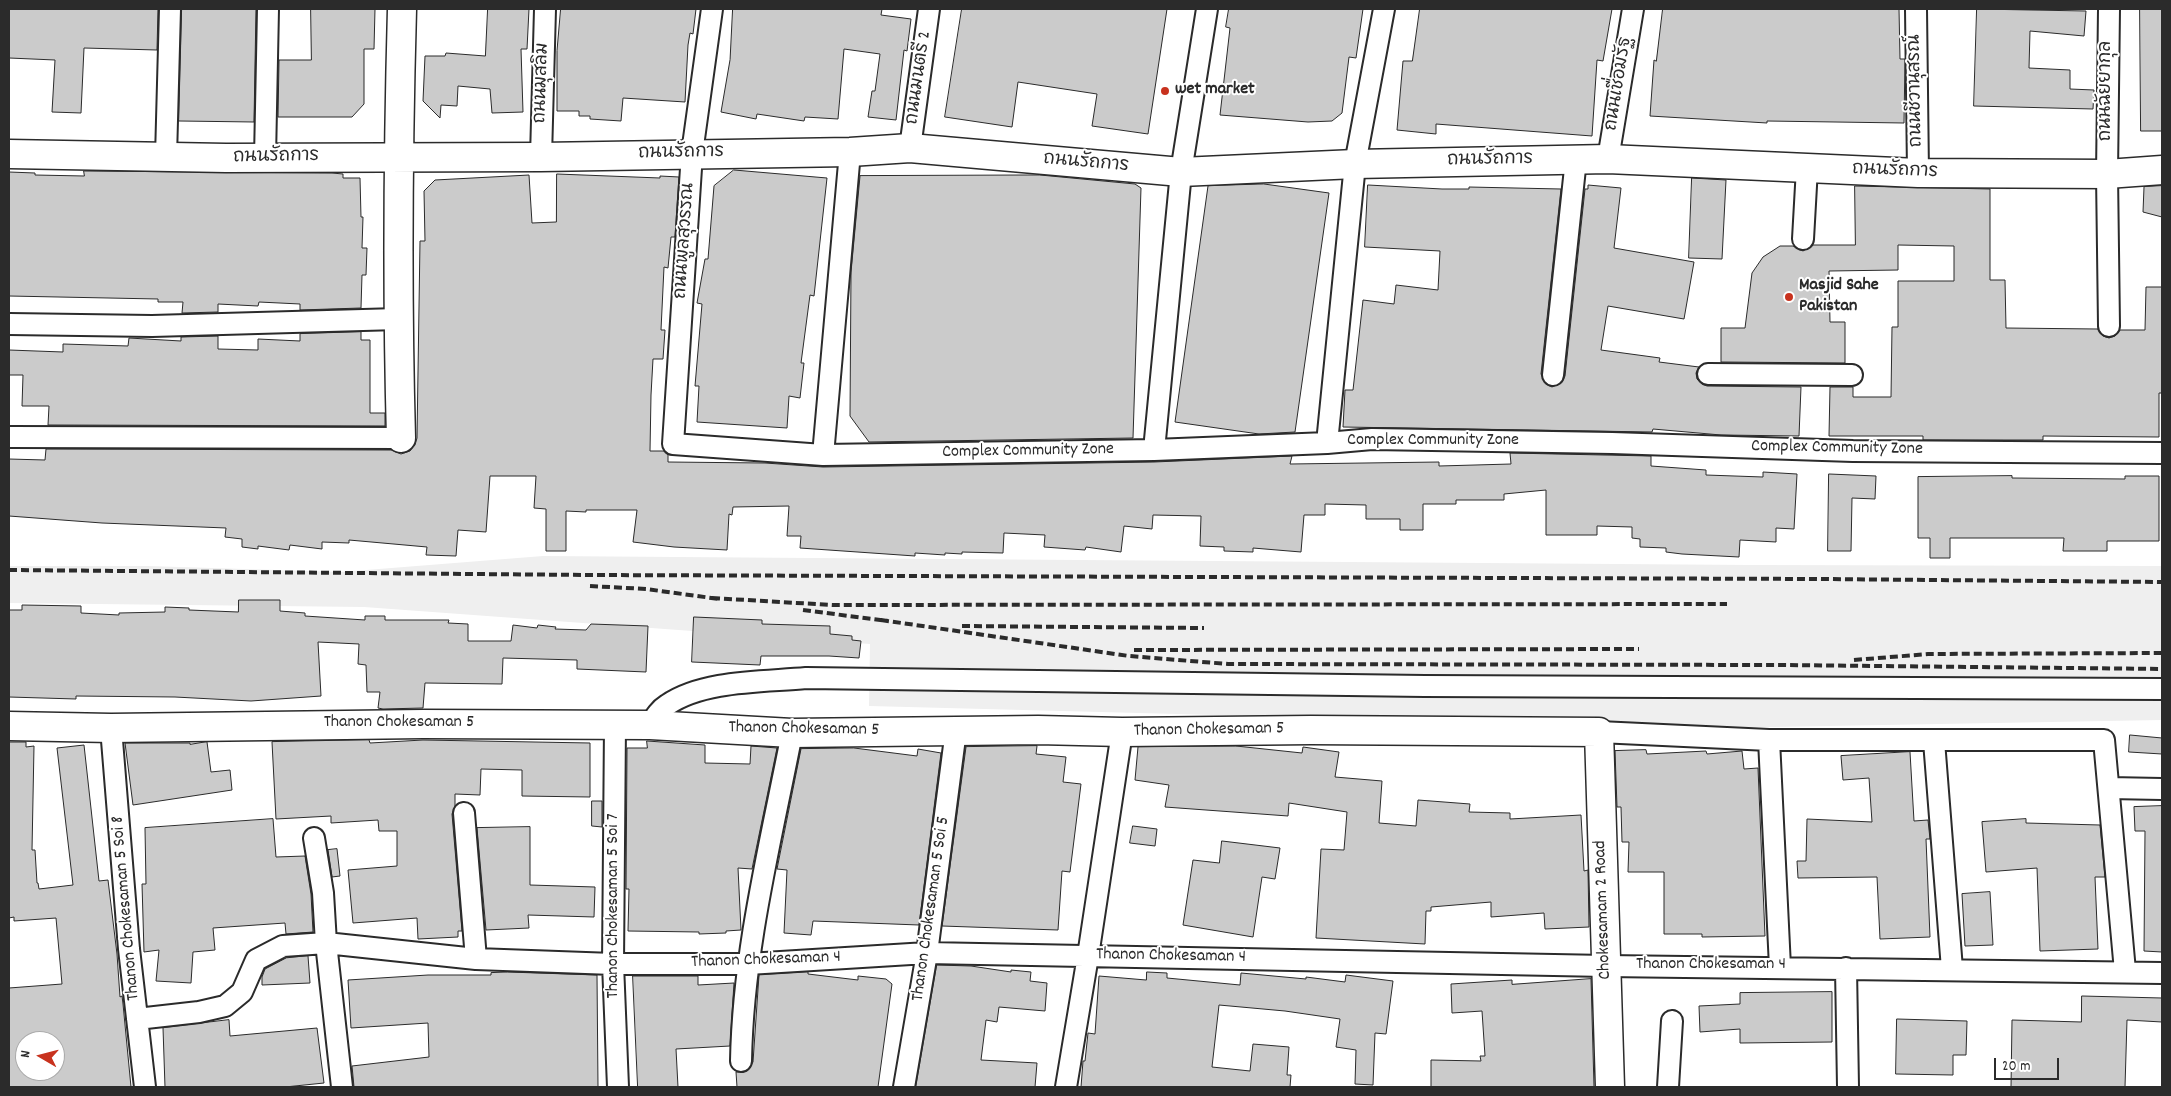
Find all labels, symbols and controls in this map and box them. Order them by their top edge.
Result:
street label: ถนนมนตรี 2 [903,30,937,126]
street label: ถนนชีวานุสรณ์ [1905,34,1929,148]
street label: ถนนเชื่อมรัฐ [1602,36,1638,132]
street label: ถนนฉัยยากุล [2097,41,2119,141]
street label: ถนนมุสลิม [531,42,555,124]
place label: wet market [1175,80,1255,102]
marker: wet market [1159,85,1171,97]
street label: ถนนรัถการ [638,142,724,166]
street label: ถนนรัถการ [233,146,319,170]
street label: ถนนรัถการ [1447,149,1533,173]
street label: ถนนรัถการ [1042,150,1130,178]
street label: ถนนรัถการ [1852,160,1938,184]
street label: ถนนพูลสุวรรณ [671,182,701,300]
place label: Masjid Sahe Pakistan [1799,276,1879,318]
marker: Masjid Sahe Pakistan [1783,291,1795,303]
street label: Complex Community Zone [1347,431,1519,453]
street label: Complex Community Zone [1751,437,1923,461]
street label: Complex Community Zone [942,440,1114,464]
street label: Thanon Chokesaman 5 [324,713,474,735]
street label: Thanon Chokesaman 5 [728,718,880,742]
street label: Thanon Chokesaman 5 [1133,719,1285,743]
street label: Thanon Chokesaman 5 Soi 7 [604,813,626,999]
street label: Thanon Chokesaman 5 Soi 8 [108,815,146,1001]
street label: Thanon Chokesaman 5 Soi 5 [908,815,956,1003]
street label: Chokesamam 2 Road [1591,840,1617,980]
street label: Thanon Chokesaman 4 [1096,945,1246,969]
street label: Thanon Chokesaman 4 [691,948,841,974]
street label: Thanon Chokesaman 4 [1636,955,1786,977]
north arrow [15,1031,65,1081]
scale bar [1996,1048,2061,1080]
text: N [16,1049,37,1059]
text: 20 m [2002,1056,2030,1078]

